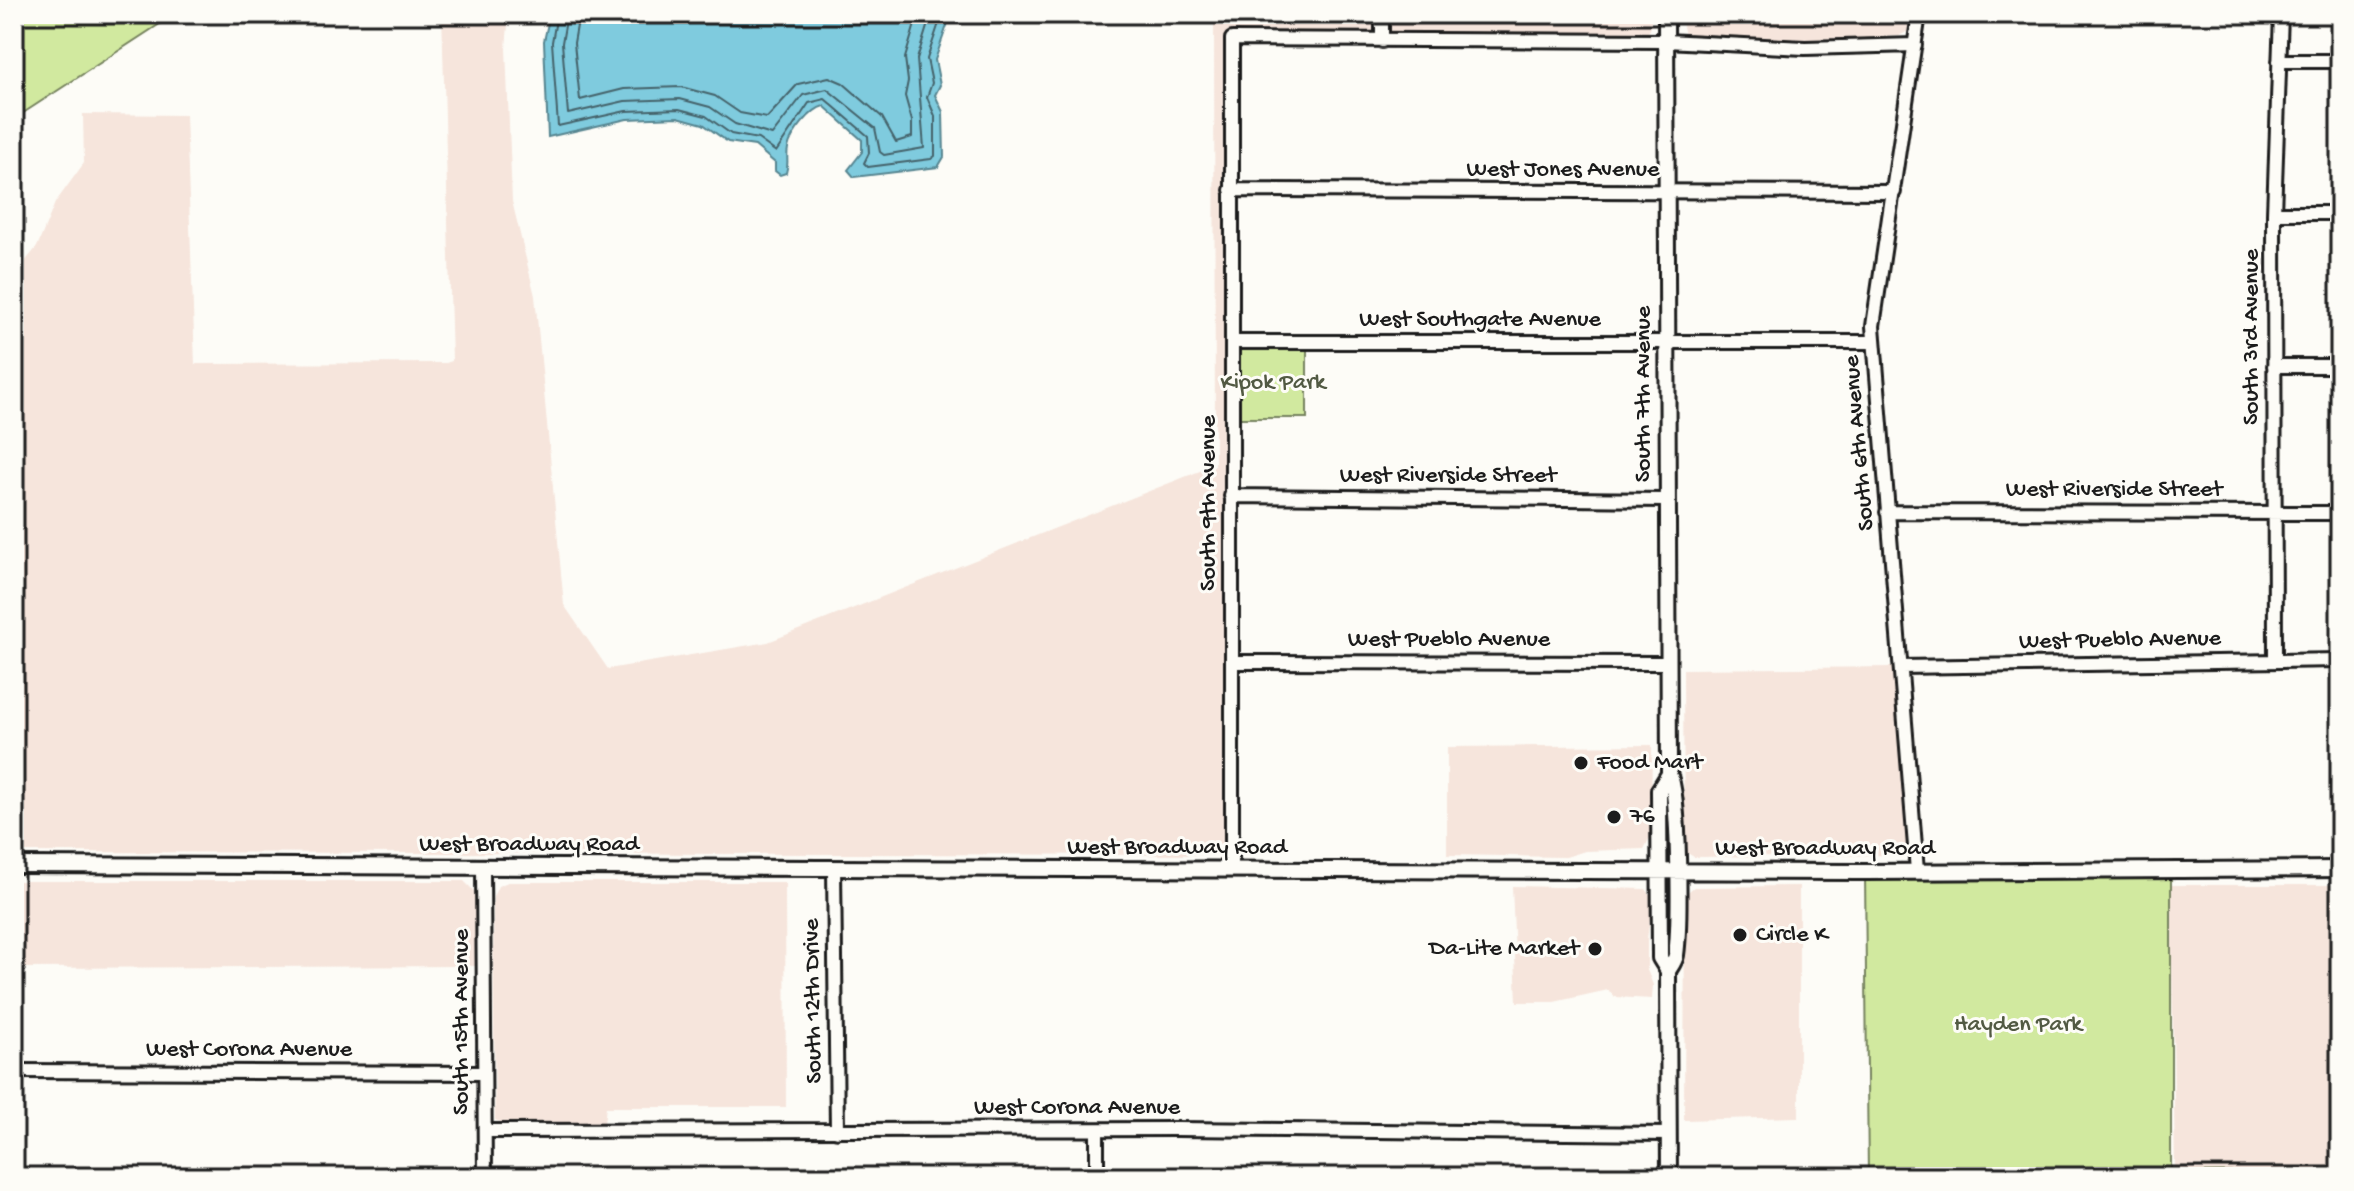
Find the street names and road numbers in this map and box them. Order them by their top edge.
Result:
street label: West Jones Avenue [1467,156,1660,185]
street label: South 3rd Avenue [2238,248,2267,425]
street label: South 7th Avenue [1630,305,1659,482]
street label: West Southgate Avenue [1359,306,1601,335]
street label: South 6th Avenue [1838,353,1882,532]
street label: South 9th Avenue [1195,414,1224,591]
street label: West Riverside Street [1340,462,1558,491]
street label: West Riverside Street [2006,476,2224,505]
street label: West Pueblo Avenue [2019,625,2222,657]
street label: West Pueblo Avenue [1348,626,1551,655]
street label: West Broadway Road [419,831,641,860]
street label: West Broadway Road [1067,834,1289,863]
street label: West Broadway Road [1715,835,1937,864]
street label: South 12th Drive [798,917,830,1084]
street label: South 15th Avenue [448,928,477,1115]
street label: West Corona Avenue [146,1036,353,1065]
street label: West Corona Avenue [974,1094,1181,1123]

